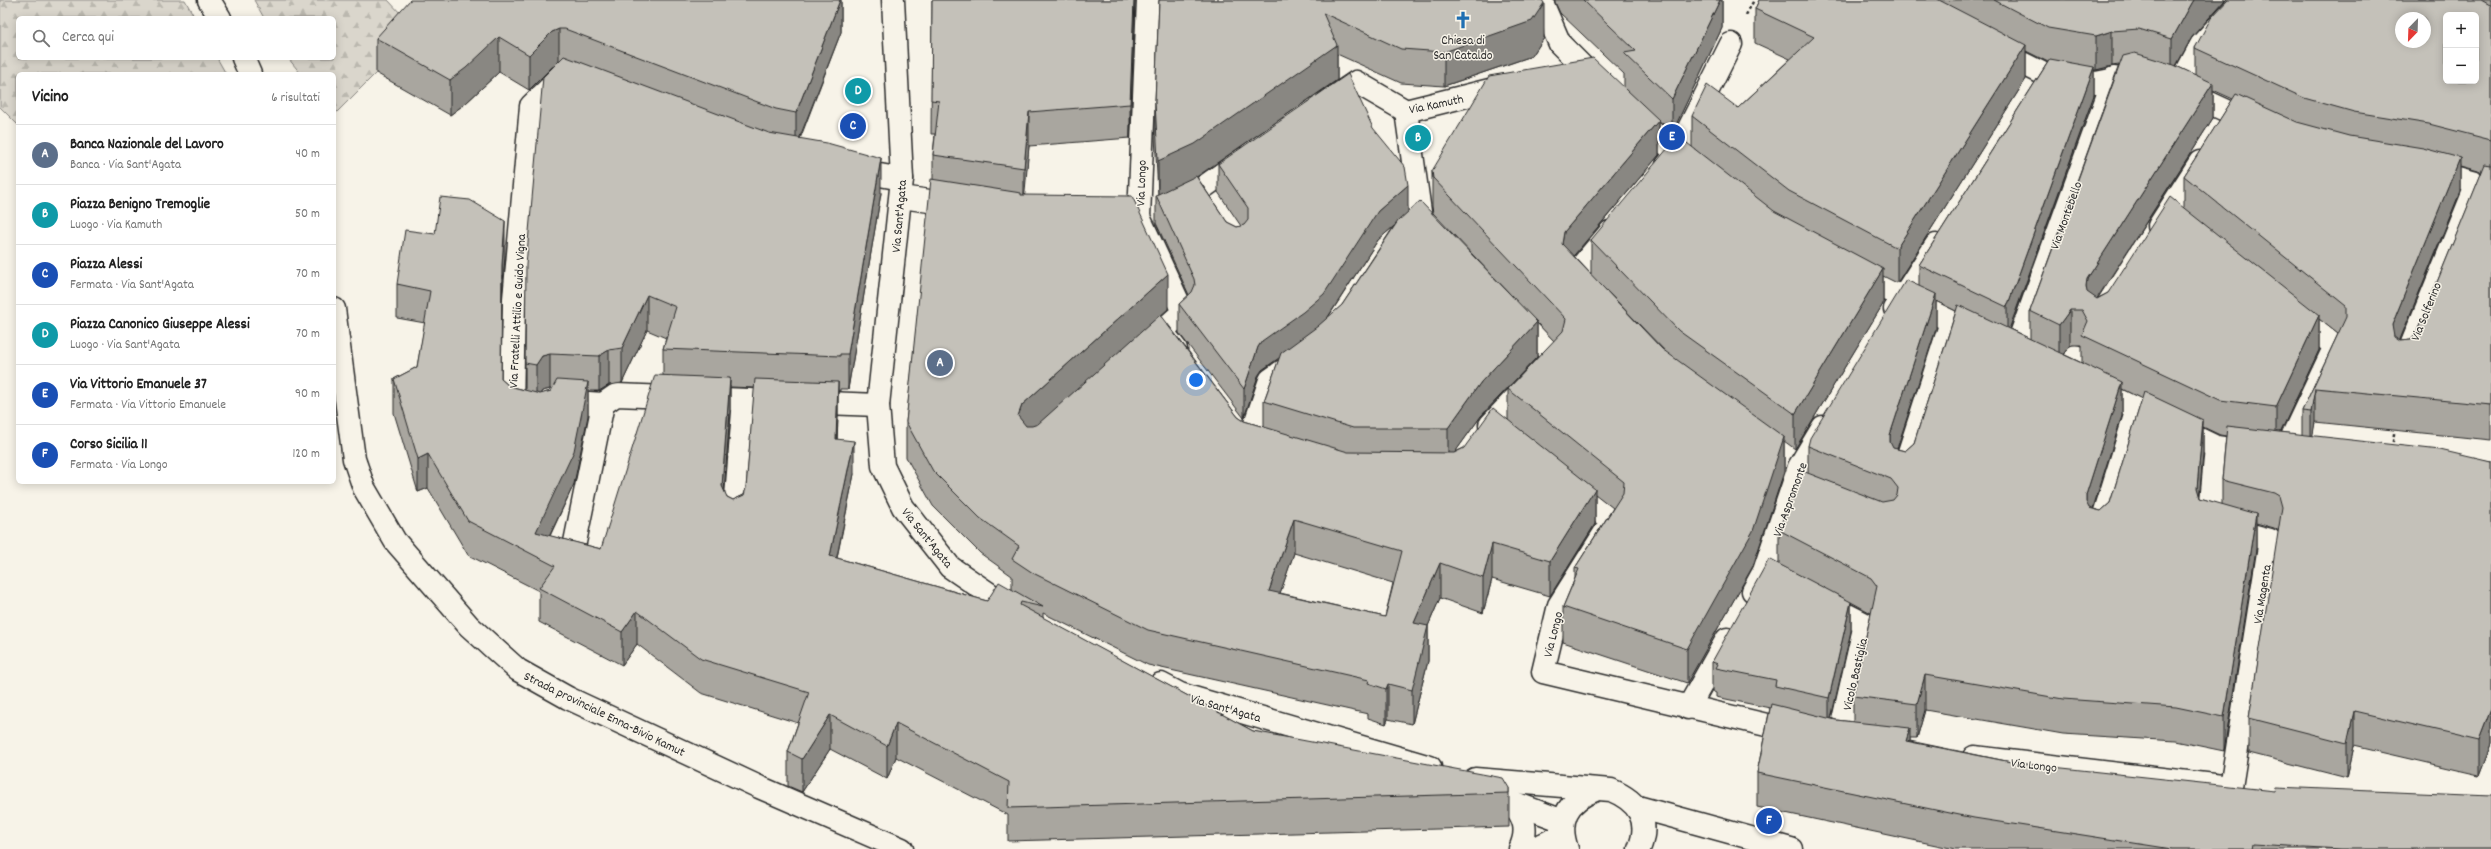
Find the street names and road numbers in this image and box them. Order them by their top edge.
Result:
street label: Via Kamuth [1408,90,1465,120]
street label: Via Longo [1132,159,1153,207]
street label: Via Sant'Agata [888,178,913,253]
street label: Via Montebello [2046,179,2088,252]
street label: Via Fratelli Attilio e Guido Vigna [505,233,532,389]
street label: Via Solferino [2407,280,2448,344]
street label: Via Aspromonte [1769,460,1814,540]
street label: Via Sant'Agata [896,504,957,573]
street label: Via Magenta [2249,563,2278,625]
street label: Via Longo [1540,610,1569,659]
street label: Vicolo Bastiglia [1839,636,1874,713]
street label: Strada provinciale Enna-Bivio Kamut [520,668,688,763]
street label: Via Sant'Agata [1188,690,1264,729]
street label: Via Longo [2010,754,2058,779]

